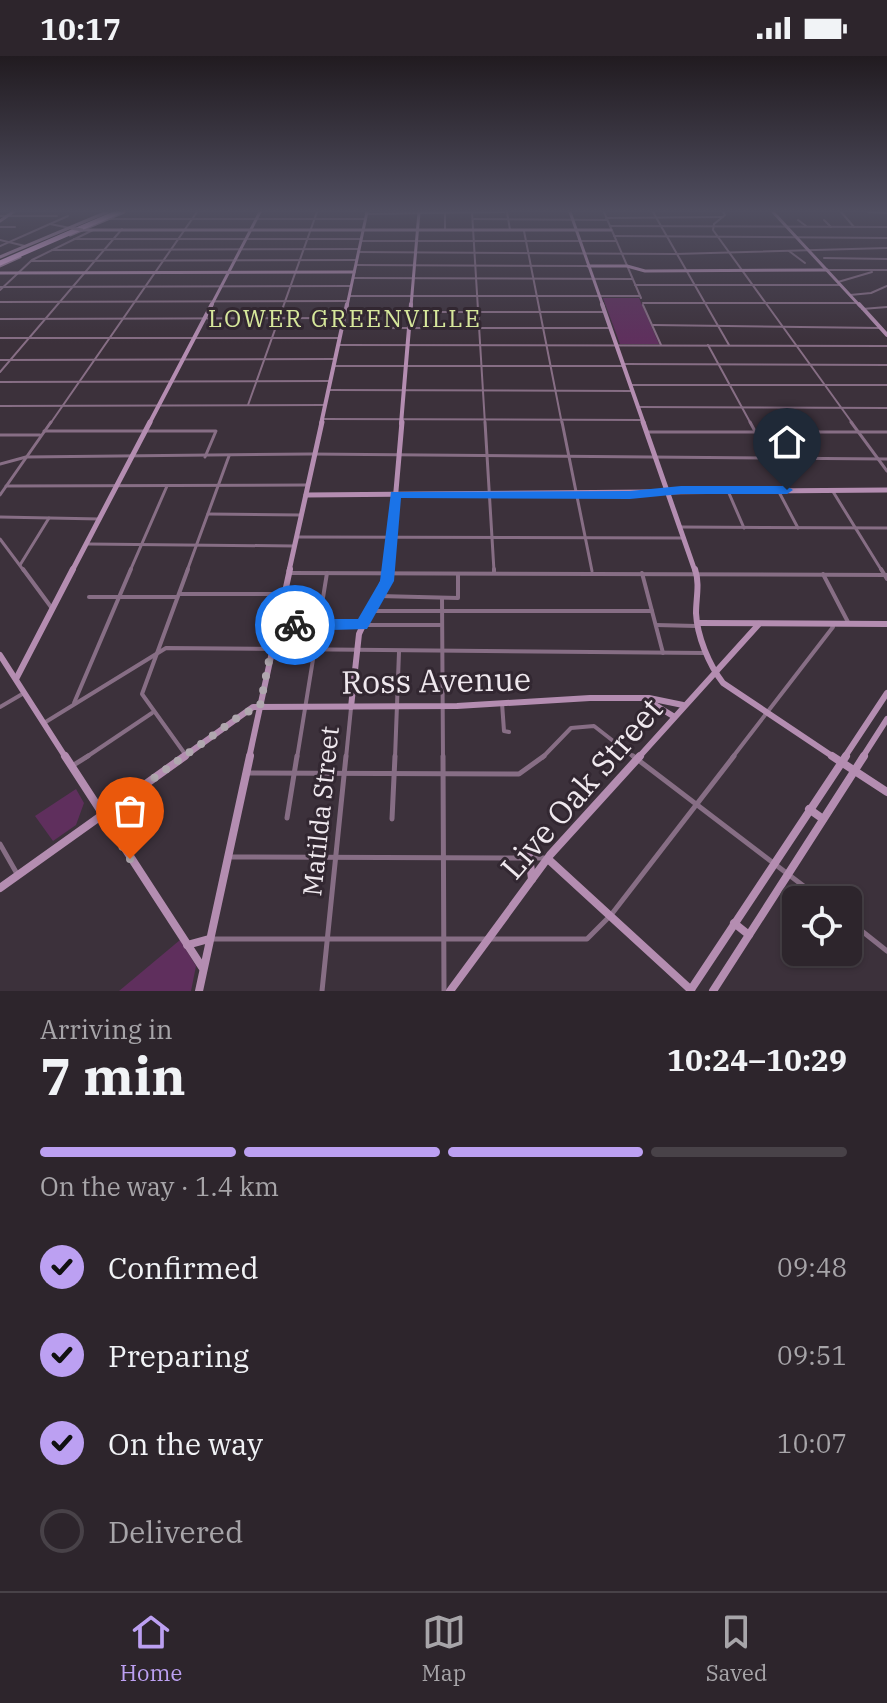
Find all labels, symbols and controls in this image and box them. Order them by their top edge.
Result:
text: 10:17 [40,9,121,48]
district label: LOWER GREENVILLE [208,302,482,334]
pin [753,408,821,490]
icon: home [765,420,809,464]
courier [255,585,335,665]
icon: bike [273,603,317,647]
street label: Ross Avenue [341,657,531,703]
street label: Live Oak Street [491,689,671,887]
street label: Matilda Street [294,724,346,898]
pin [96,777,164,859]
icon: bag [108,789,152,833]
map controls [782,886,862,966]
button: locate [782,886,862,966]
text: Arriving in [40,1012,173,1046]
text: 10:24–10:29 [667,1040,847,1079]
text: 7 min [40,1042,186,1109]
text: On the way · 1.4 km [40,1169,279,1203]
icon: check [40,1245,84,1289]
text: Confirmed [108,1248,259,1287]
text: 09:48 [777,1250,847,1284]
icon: check [40,1333,84,1377]
text: Preparing [108,1336,249,1375]
text: 09:51 [777,1338,847,1372]
icon: check [40,1421,84,1465]
text: On the way [108,1424,263,1463]
text: 10:07 [777,1426,847,1460]
text: Delivered [108,1512,243,1551]
tab: Home [120,1610,182,1687]
tab: Map [422,1610,466,1687]
tab: Saved [706,1610,767,1687]

